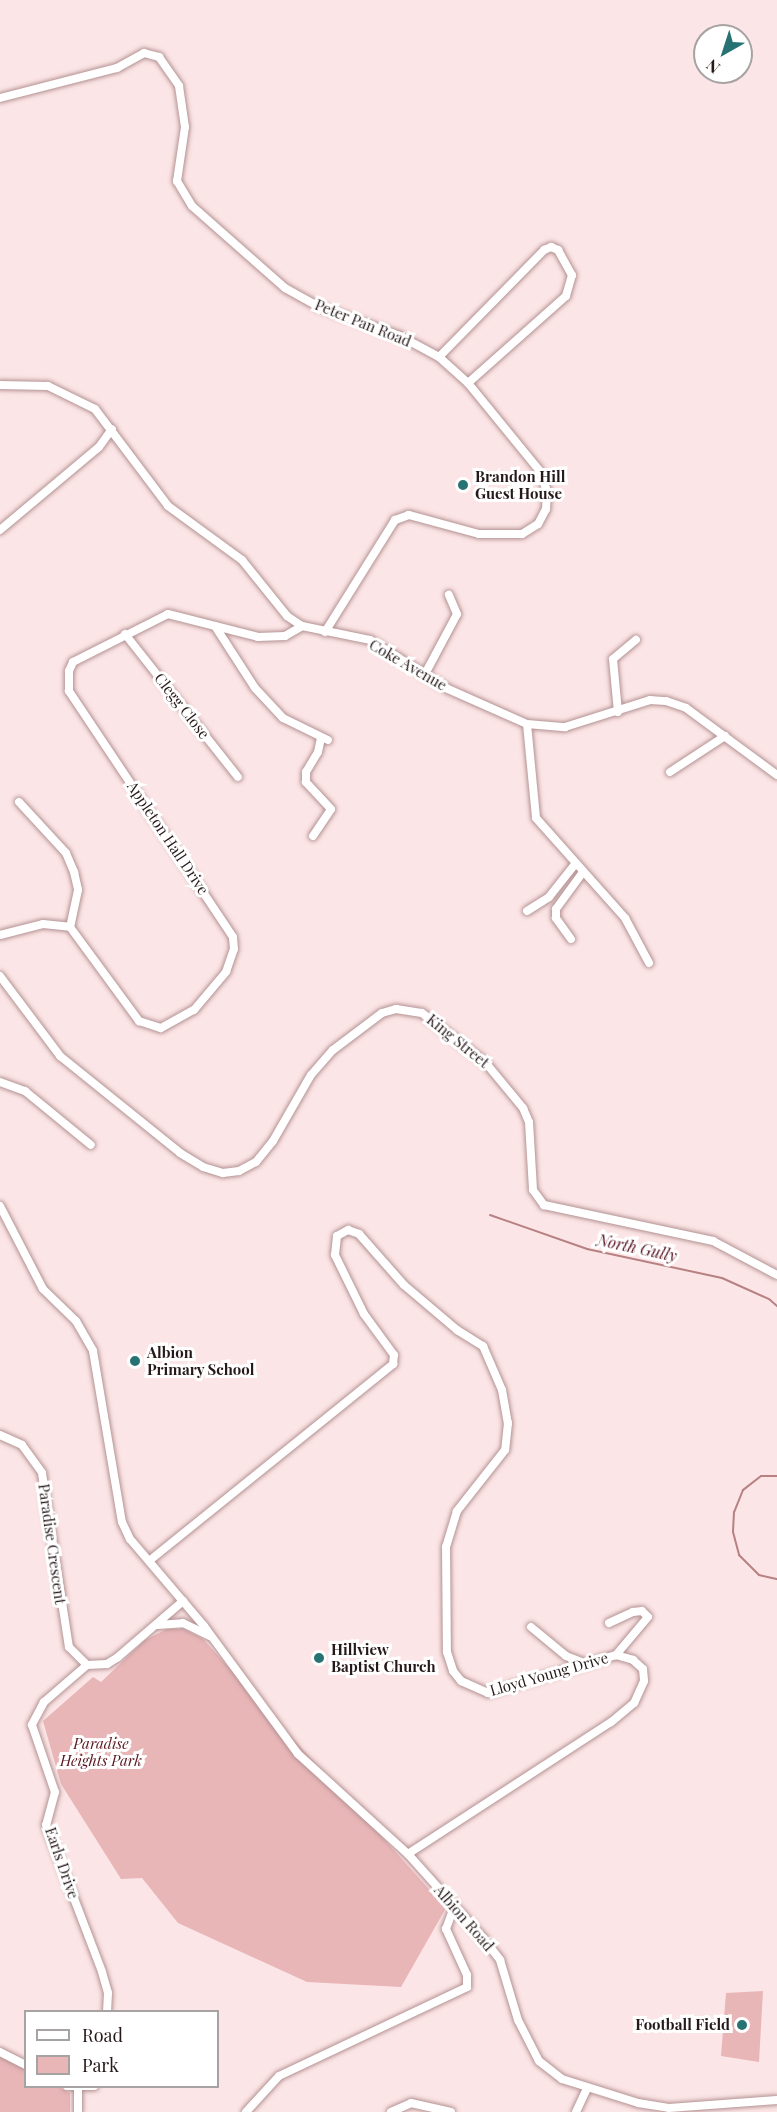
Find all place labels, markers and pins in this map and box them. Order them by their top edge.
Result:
place label: Brandon Hill Guest House [475,467,565,502]
marker: Brandon Hill Guest House [456,478,470,492]
place label: Albion Primary School [147,1343,255,1378]
marker: Albion Primary School [128,1354,142,1368]
place label: Hillview Baptist Church [331,1640,436,1675]
marker: Hillview Baptist Church [312,1651,326,1665]
place label: Football Field [635,2016,730,2034]
marker: Football Field [735,2018,749,2032]

